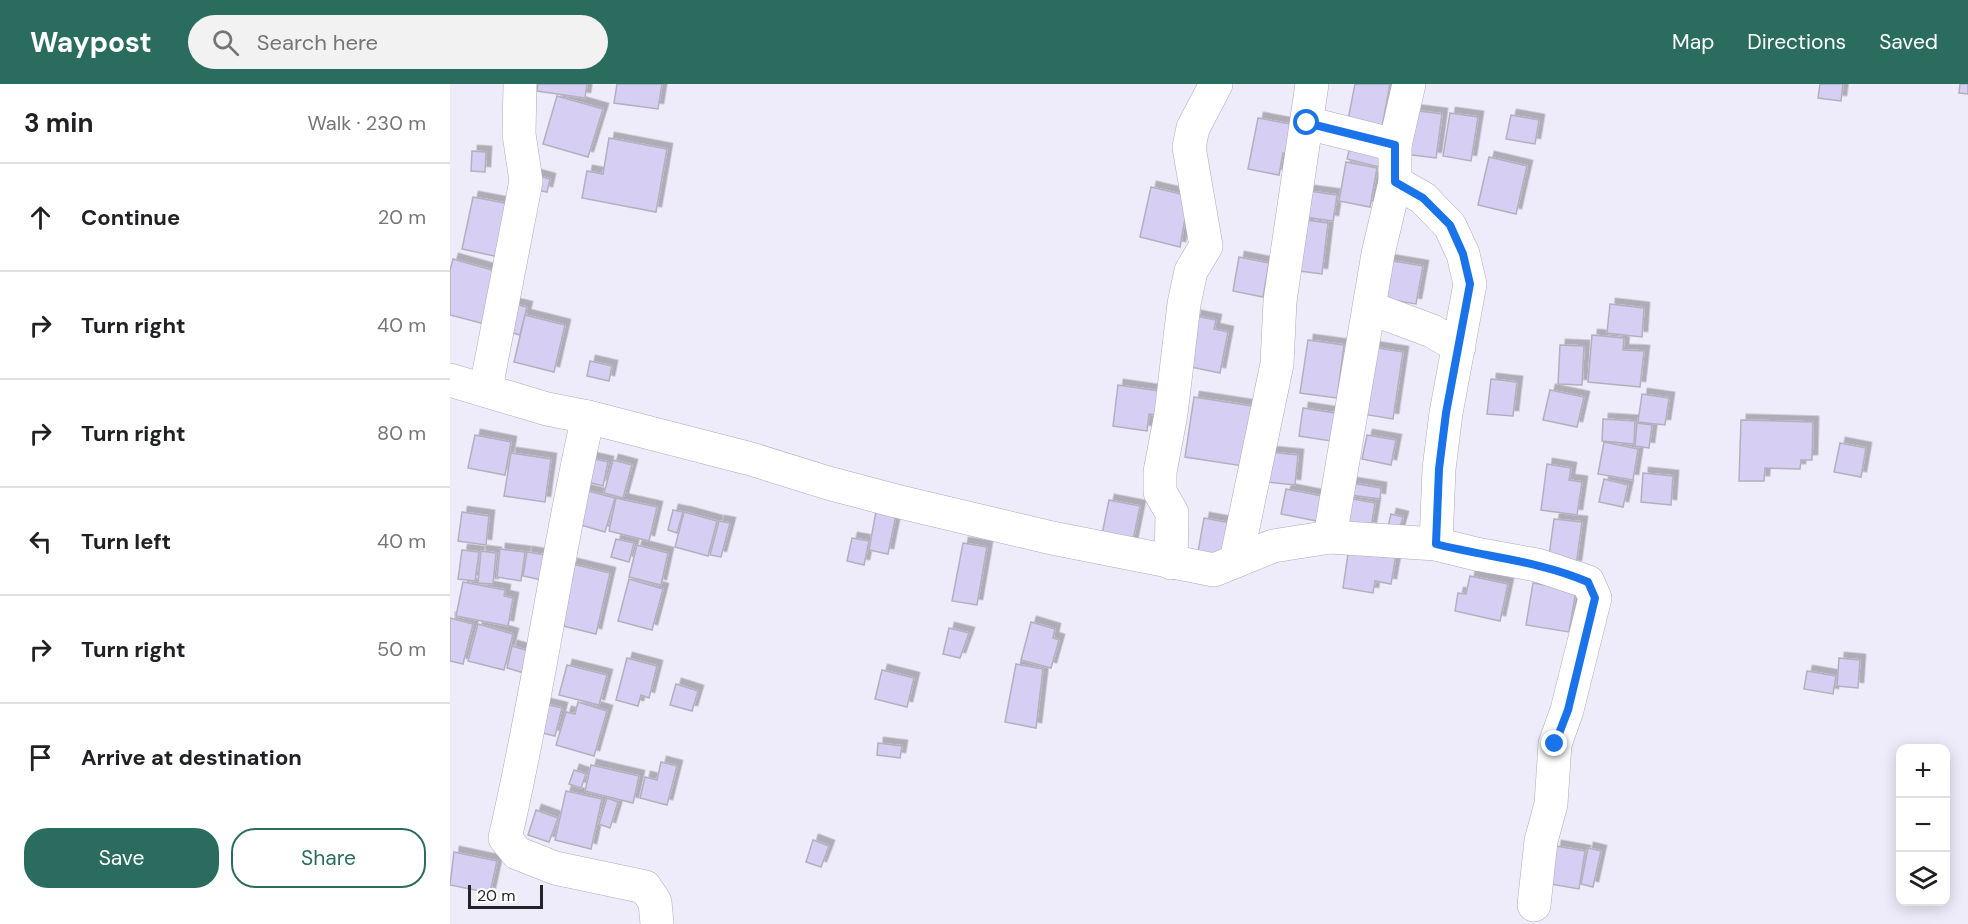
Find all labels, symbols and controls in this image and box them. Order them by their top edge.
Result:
search box [188,15,608,69]
text: Waypost [30,24,152,61]
icon: search [209,26,242,59]
text: Search here [257,28,378,57]
text: Map [1672,28,1714,56]
text: Directions [1747,28,1846,56]
text: Saved [1879,28,1938,56]
text: 3 min [24,106,93,140]
route start [1293,109,1319,135]
text: Walk · 230 m [307,110,426,136]
icon: ahead [24,201,57,234]
text: Continue [81,203,180,232]
text: 20 m [378,204,426,230]
icon: right [24,309,57,342]
text: Turn right [81,311,186,340]
text: 40 m [377,312,426,338]
icon: right [24,417,57,450]
text: Turn right [81,419,186,448]
text: 80 m [377,420,426,446]
icon: left [24,525,57,558]
text: Turn left [81,527,171,556]
text: 40 m [377,528,426,554]
icon: right [24,633,57,666]
text: Turn right [81,635,186,664]
text: 50 m [377,636,426,662]
route end [1541,730,1567,756]
icon: arrive [24,741,57,774]
text: Arrive at destination [81,743,302,772]
map controls [1896,744,1950,906]
button: + [1896,744,1950,798]
button: − [1896,798,1950,852]
button: Save [24,828,219,888]
button: Share [231,828,426,888]
button: layers [1896,852,1950,906]
scale bar [468,882,543,910]
text: 20 m [477,885,516,906]

